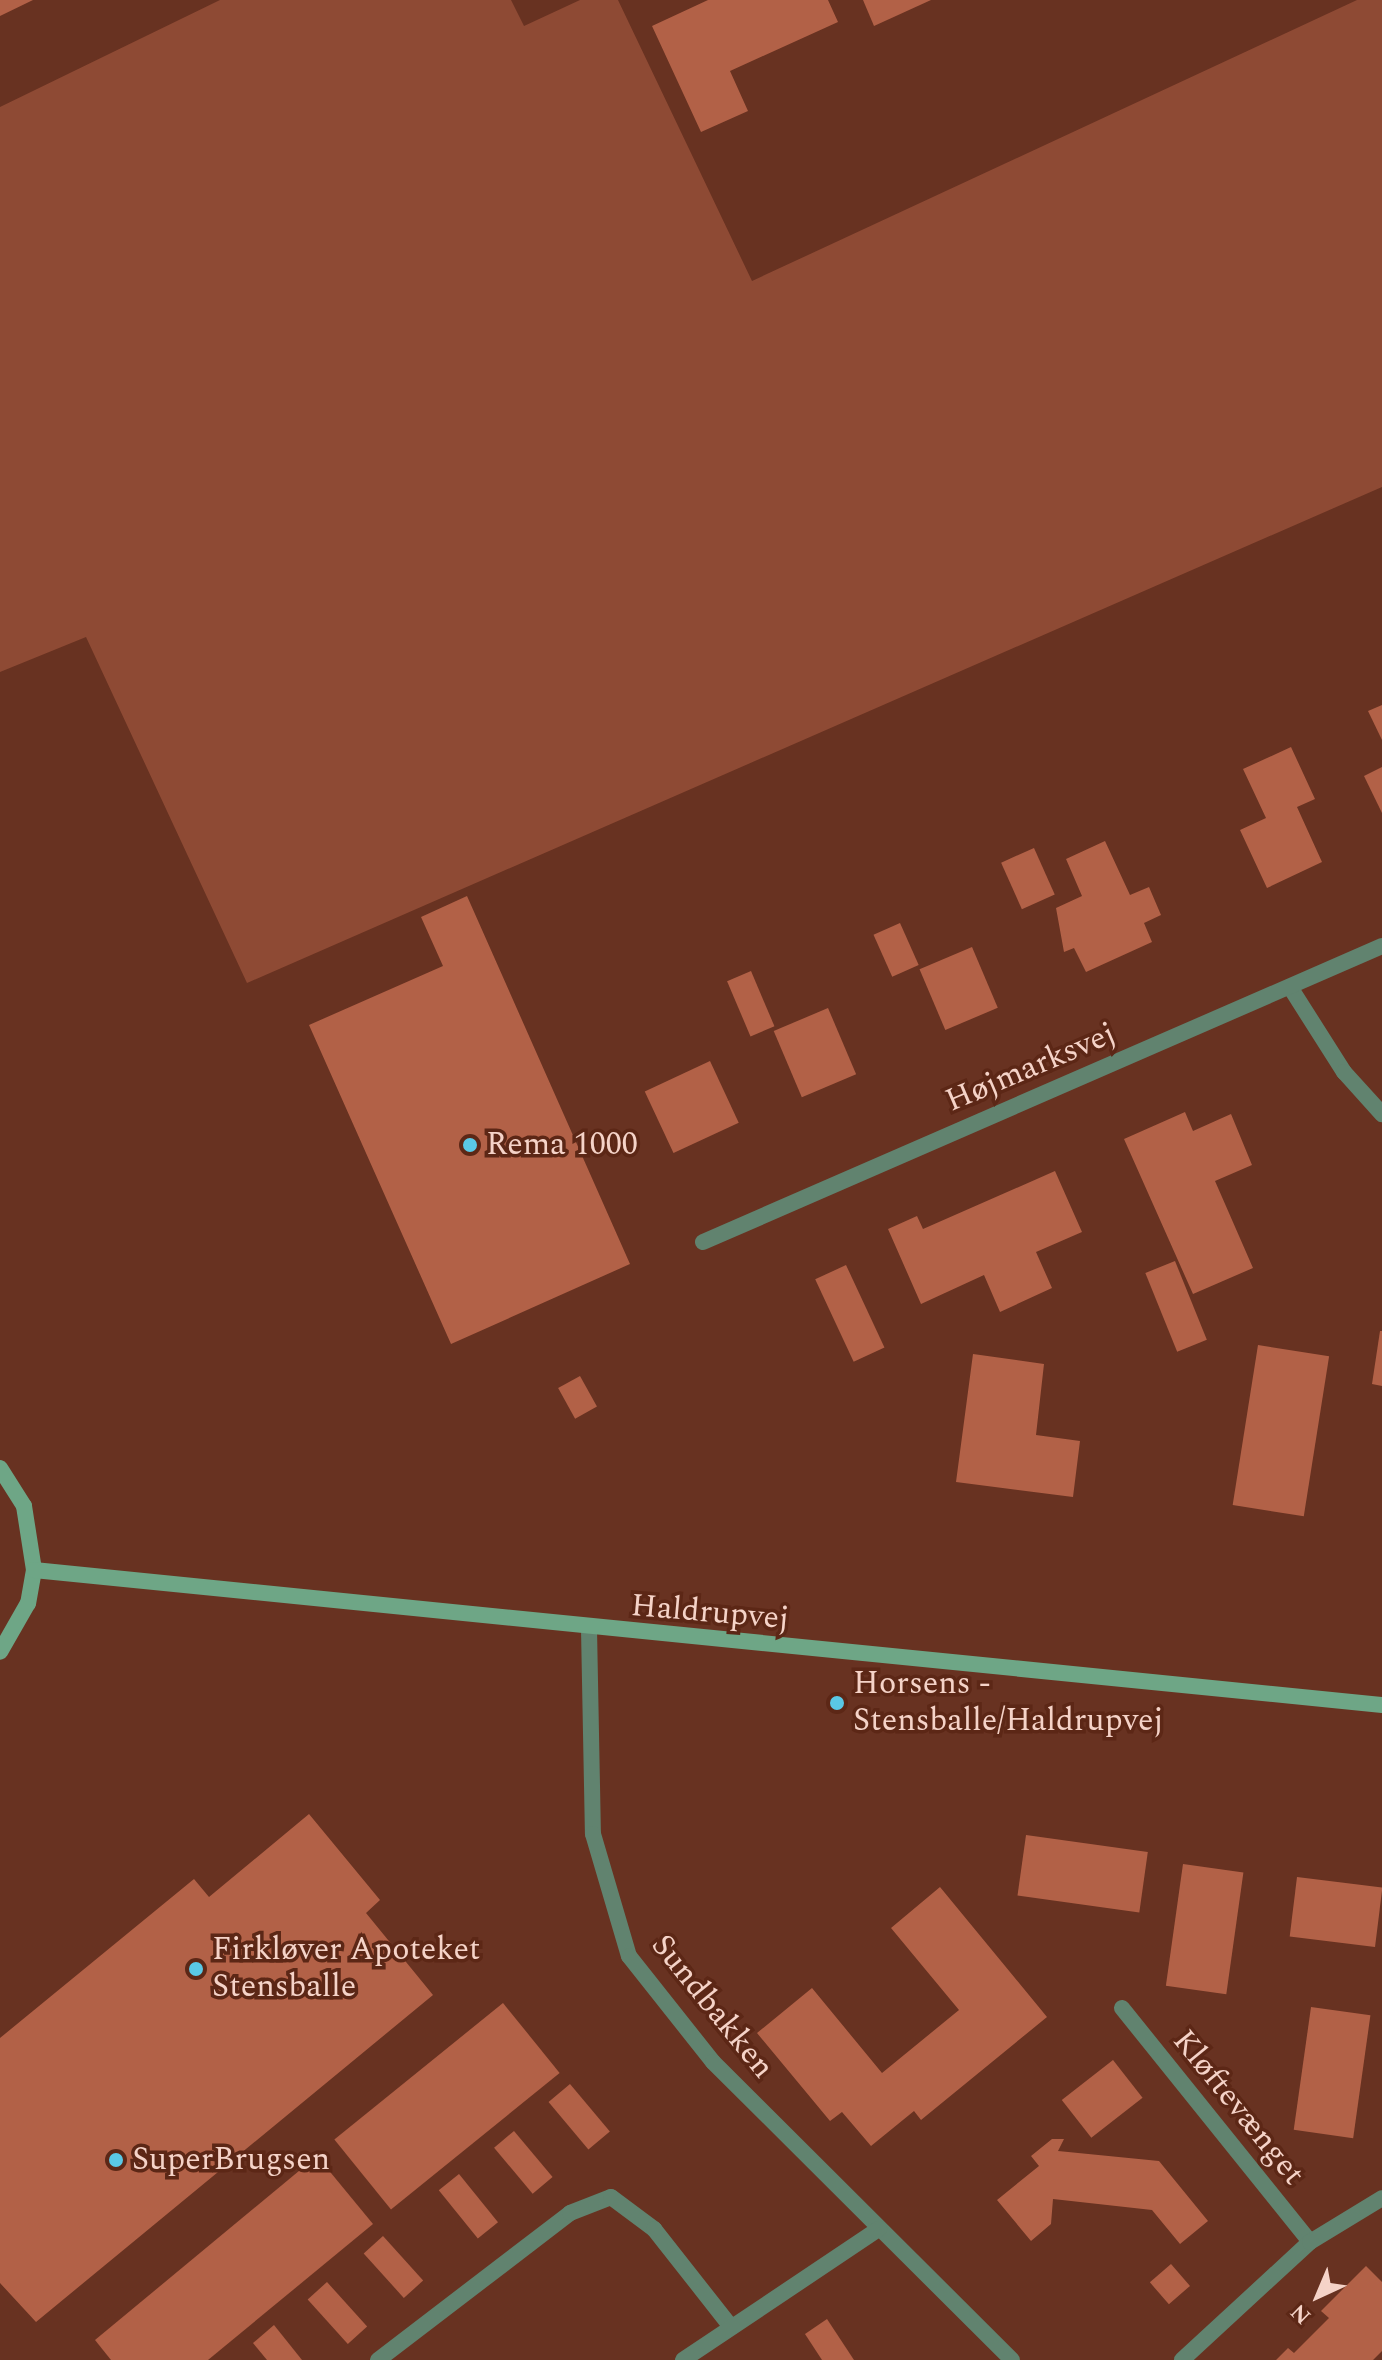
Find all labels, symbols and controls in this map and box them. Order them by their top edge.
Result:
street label: Højmarksvej [940,1015,1122,1121]
place label: Rema 1000 [486,1126,638,1164]
marker: Rema 1000 [461,1136,479,1154]
street label: Haldrupvej [629,1587,791,1639]
place label: Horsens - Stensballe/Haldrupvej [853,1666,1164,1741]
marker: Horsens - Stensballe/Haldrupvej [828,1694,846,1712]
street label: Sundbakken [642,1927,782,2087]
place label: Firkløver Apoteket Stensballe [212,1932,480,2007]
marker: Firkløver Apoteket Stensballe [187,1960,205,1978]
street label: Kløftevænget [1164,2023,1312,2193]
place label: SuperBrugsen [132,2141,330,2179]
marker: SuperBrugsen [107,2151,125,2169]
north arrow [1278,2256,1358,2336]
text: N [1283,2296,1319,2332]

